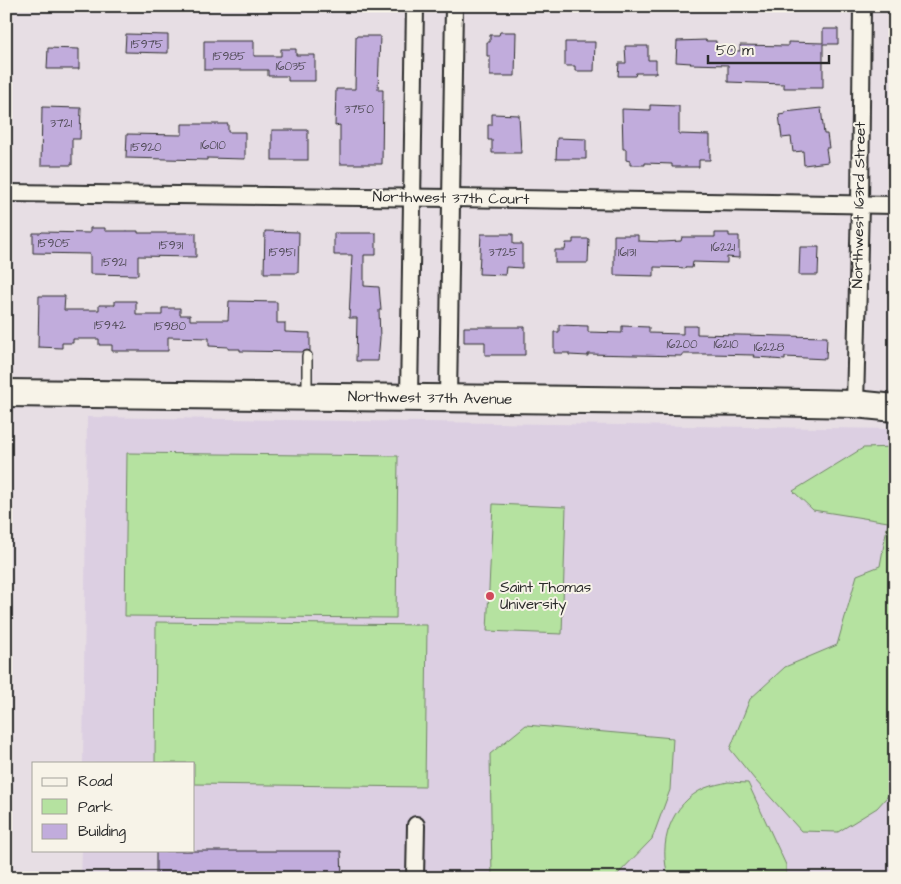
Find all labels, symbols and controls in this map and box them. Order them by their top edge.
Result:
scale bar [708,32,830,64]
house number: 15975 [131,36,164,53]
text: 50 m [716,40,754,61]
house number: 15985 [212,48,246,65]
house number: 16035 [275,58,307,75]
house number: 3750 [344,101,374,118]
house number: 3721 [50,115,72,132]
street label: Northwest 163rd Street [847,122,871,288]
house number: 16010 [200,137,226,154]
house number: 15920 [130,139,162,156]
street label: Northwest 37th Court [372,186,530,210]
house number: 15905 [38,235,71,252]
house number: 15931 [159,237,184,254]
house number: 16221 [711,239,736,256]
house number: 15951 [269,244,296,261]
house number: 3725 [489,244,518,261]
house number: 16131 [618,244,637,261]
house number: 15921 [101,254,127,271]
house number: 15942 [94,317,126,334]
house number: 15980 [154,318,187,335]
house number: 16200 [666,336,698,353]
house number: 16210 [713,336,739,353]
house number: 16228 [754,339,785,356]
street label: Northwest 37th Avenue [348,386,512,410]
place label: Saint Thomas University [500,577,592,616]
marker: Saint Thomas University [484,590,496,602]
legend [32,762,195,852]
text: Road [78,771,113,792]
text: Park [78,797,113,818]
text: Building [78,821,126,843]

